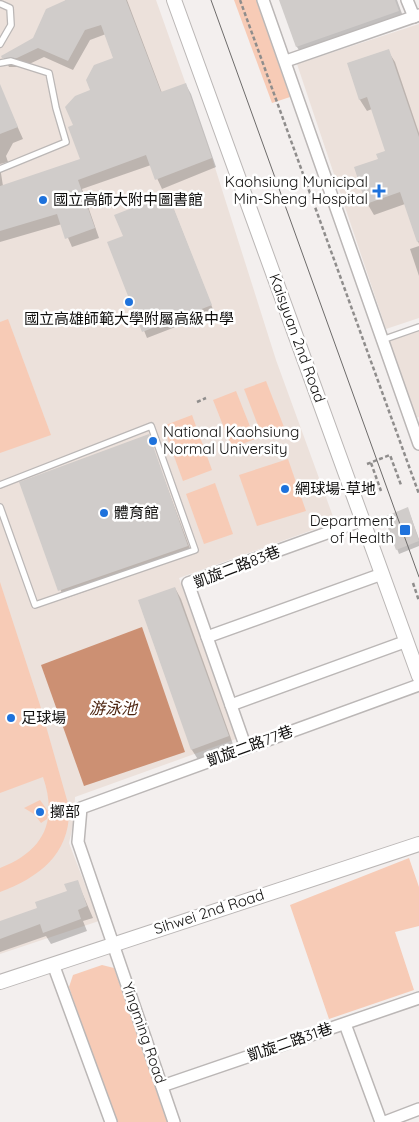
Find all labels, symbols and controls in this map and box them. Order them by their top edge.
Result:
place label: Kaohsiung Municipal Min-Sheng Hospital [225,172,368,208]
marker: Kaohsiung Municipal Min-Sheng Hospital [372,184,386,198]
place label: 國立高師大附中圖書館 [53,190,203,209]
marker: 國立高師大附中圖書館 [37,194,49,206]
street label: Kaisyuan 2nd Road [265,271,330,405]
marker: 國立高雄師範大學附屬高級中學 [123,296,135,308]
place label: 國立高雄師範大學附屬高級中學 [24,309,234,328]
place label: National Kaohsiung Normal University [163,422,299,458]
marker: National Kaohsiung Normal University [147,435,159,447]
place label: 網球場-草地 [295,479,376,498]
marker: 網球場-草地 [279,483,291,495]
place label: 體育館 [114,503,159,522]
marker: 體育館 [98,507,110,519]
place label: Department of Health [310,511,394,547]
marker: Department of Health [398,523,412,537]
street label: 凱旋二路83巷 [191,541,283,592]
water label: 游泳池 [89,698,139,718]
place label: 足球場 [21,708,66,727]
marker: 足球場 [5,712,17,724]
street label: 凱旋二路77巷 [204,721,296,770]
place label: 擲部 [50,802,80,821]
marker: 擲部 [34,806,46,818]
street label: Sihwei 2nd Road [151,885,266,938]
street label: Yingming Road [118,980,171,1086]
street label: 凱旋二路31巷 [245,1018,335,1065]

